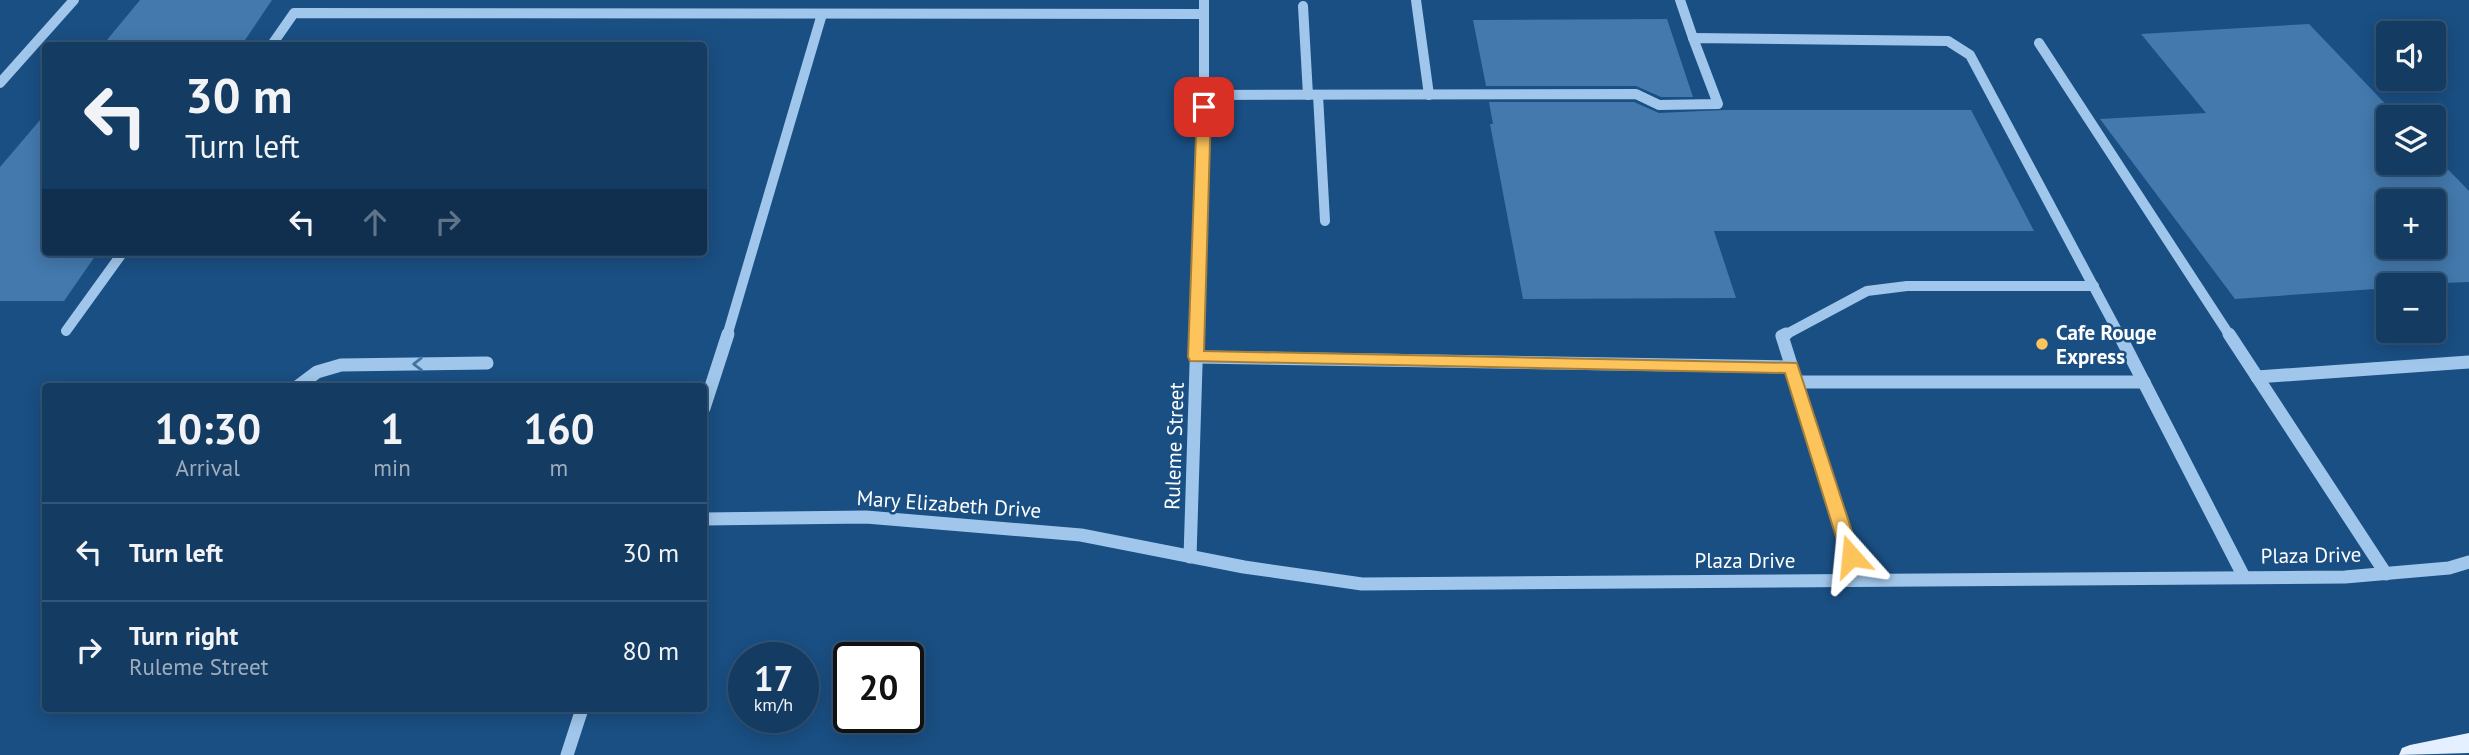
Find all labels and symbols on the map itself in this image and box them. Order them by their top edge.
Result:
pin [1174,77,1234,137]
place label: Cafe Rouge Express [2056,319,2157,370]
marker: Cafe Rouge Express [2034,336,2050,352]
one-way arrow [413,356,423,372]
street label: Ruleme Street [1158,382,1190,510]
street label: Mary Elizabeth Drive [856,484,1042,524]
position arrow [1814,519,1888,593]
street label: Plaza Drive [2260,541,2362,569]
street label: Plaza Drive [1695,547,1795,574]
speed limit sign: 20 [833,642,924,733]

